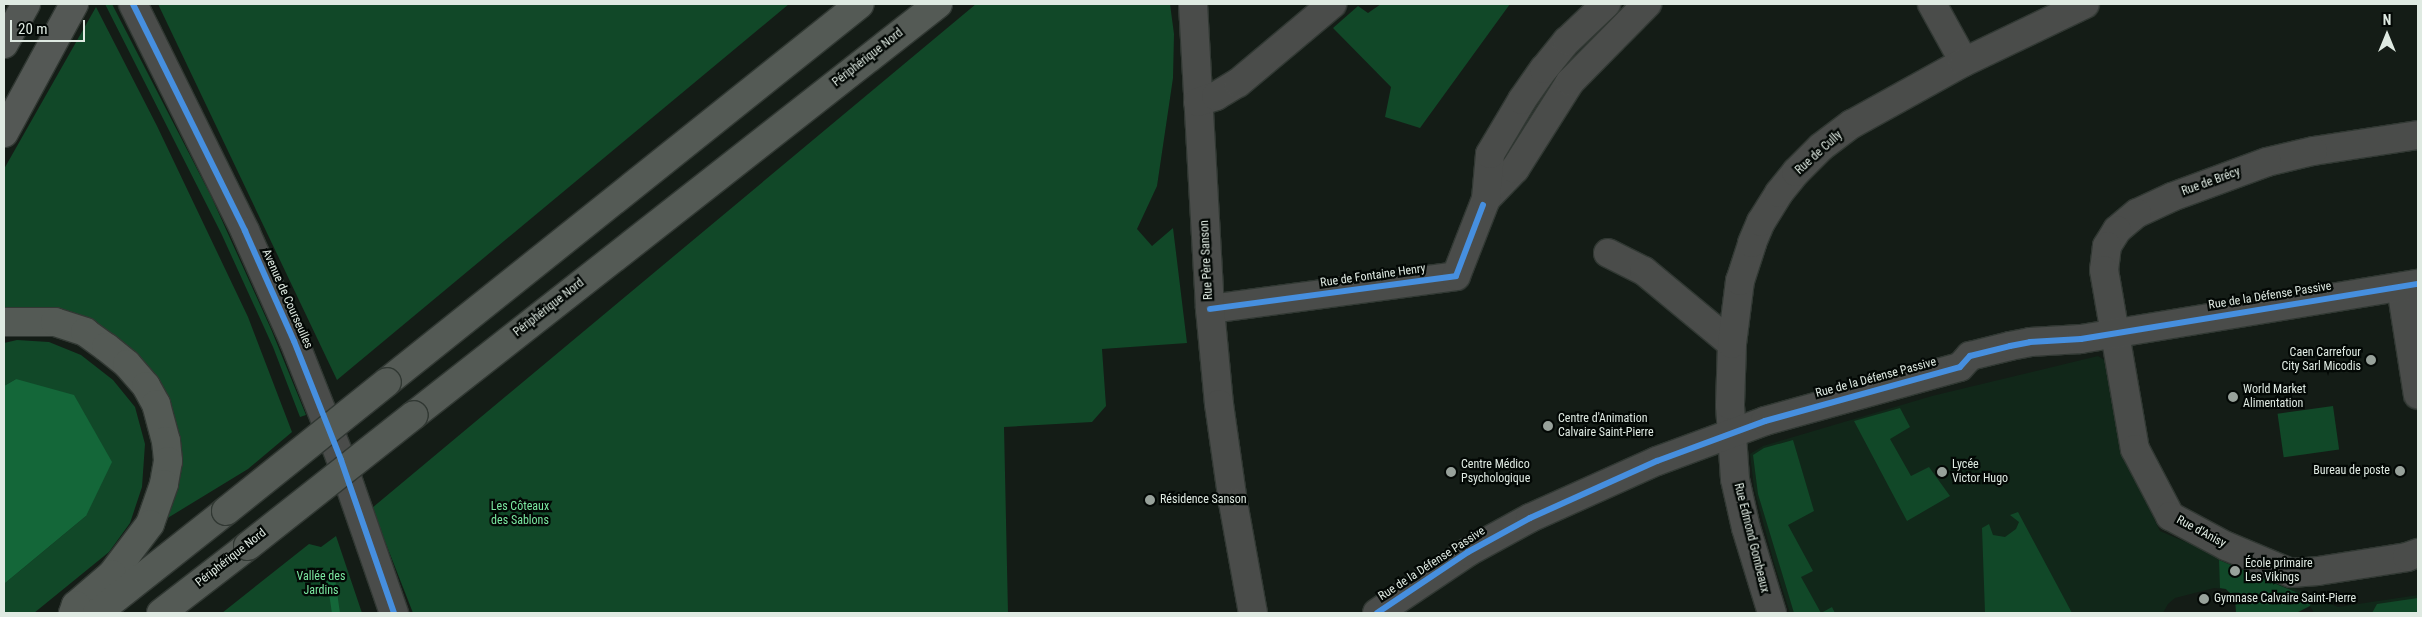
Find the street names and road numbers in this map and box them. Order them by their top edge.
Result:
street label: Périphérique Nord [830,26,906,90]
street label: Rue de Cully [1793,128,1845,178]
street label: Rue de Brécy [2180,165,2242,199]
street label: Rue Père Sanson [1198,220,1216,300]
street label: Avenue de Courseulles [259,247,315,351]
street label: Rue de Fontaine Henry [1319,261,1427,291]
street label: Périphérique Nord [511,276,587,340]
street label: Rue de la Défense Passive [2208,279,2332,313]
street label: Rue de la Défense Passive [1814,355,1938,401]
street label: Rue Edmond Gombeaux [1730,482,1772,594]
street label: Rue d'Anisy [2174,513,2228,551]
street label: Rue de la Défense Passive [1376,524,1488,604]
street label: Périphérique Nord [193,526,269,590]

